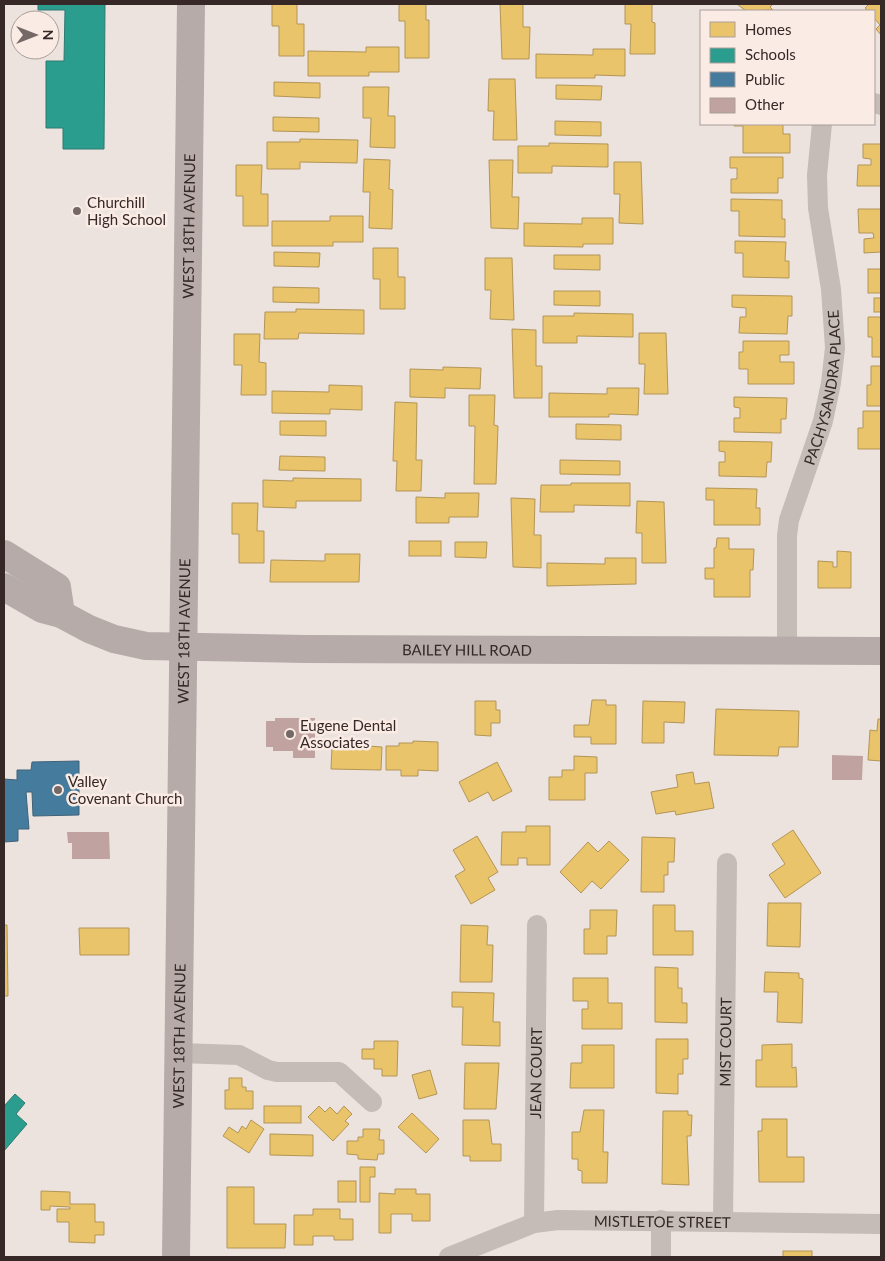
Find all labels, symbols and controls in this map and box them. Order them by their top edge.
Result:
north arrow [10,10,60,60]
legend [700,10,875,125]
text: Homes [745,20,791,38]
text: N [40,30,57,40]
text: Schools [745,45,796,63]
text: Public [745,70,785,88]
text: Other [745,95,785,113]
street label: WEST 18TH AVENUE [178,153,198,299]
place label: Churchill High School [87,193,166,228]
marker: Churchill High School [71,205,83,217]
street label: PACHYSANDRA PLACE [800,309,844,467]
street label: WEST 18TH AVENUE [174,558,193,704]
street label: BAILEY HILL ROAD [402,640,532,659]
place label: Eugene Dental Associates [300,716,396,751]
marker: Eugene Dental Associates [284,728,296,740]
place label: Valley Covenant Church [68,772,182,807]
marker: Valley Covenant Church [52,784,64,796]
street label: WEST 18TH AVENUE [169,963,189,1109]
street label: MIST COURT [716,997,734,1087]
street label: JEAN COURT [526,1027,545,1119]
street label: MISTLETOE STREET [594,1211,731,1231]

